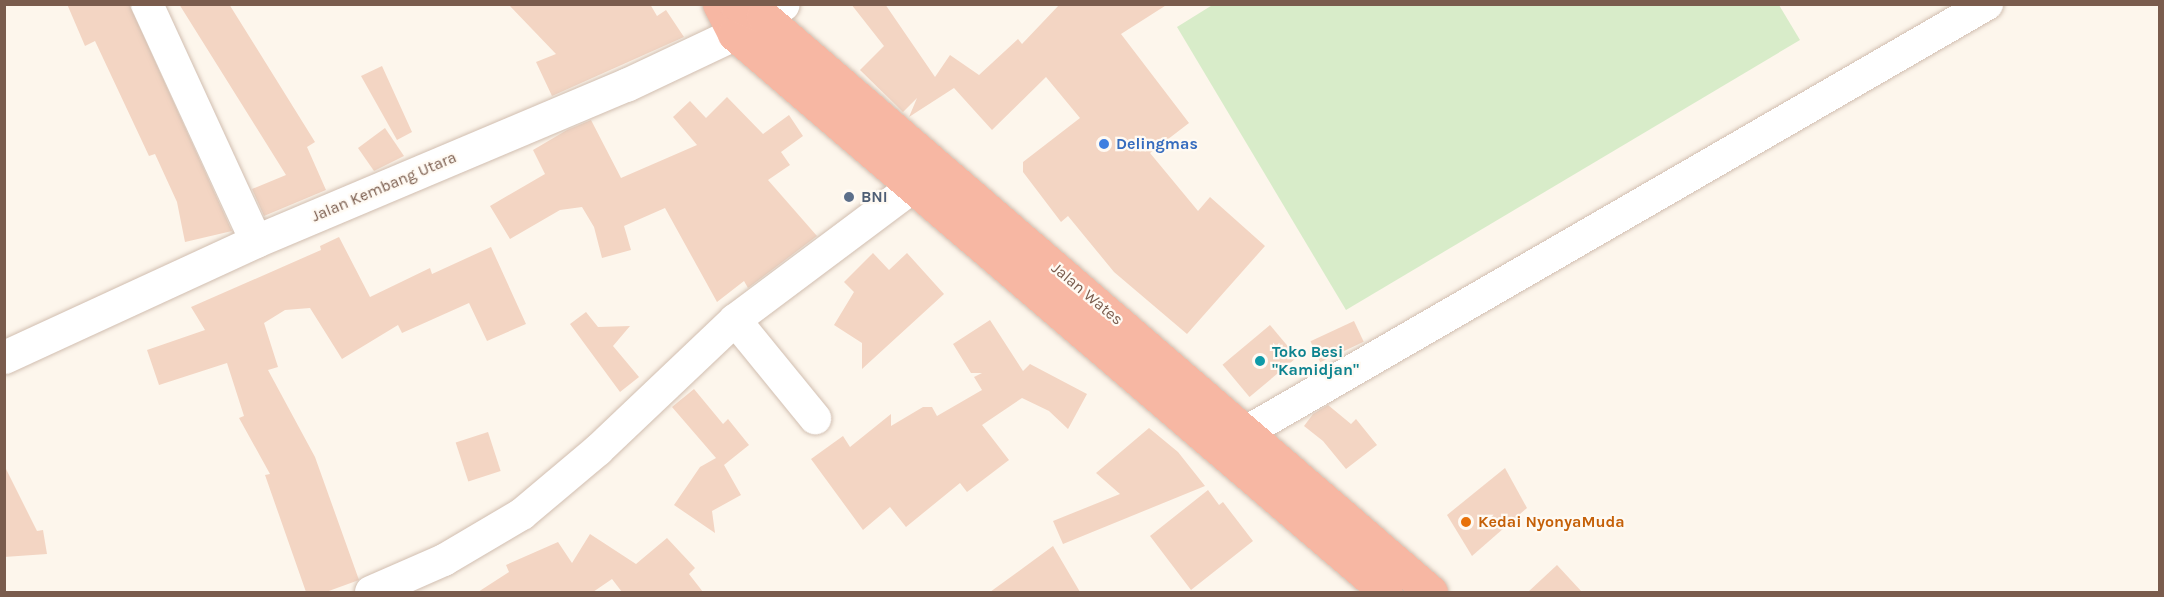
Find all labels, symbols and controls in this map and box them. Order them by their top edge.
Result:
place label: Delingmas [1116,134,1198,154]
marker: Delingmas [1097,137,1111,151]
street label: Jalan Kembang Utara [309,148,459,226]
place label: BNI [861,187,888,207]
marker: BNI [842,190,856,204]
street label: Jalan Wates [1047,259,1127,329]
place label: Toko Besi "Kamidjan" [1272,342,1359,380]
marker: Toko Besi "Kamidjan" [1253,354,1267,368]
place label: Kedai NyonyaMuda [1478,512,1625,532]
marker: Kedai NyonyaMuda [1459,515,1473,529]

